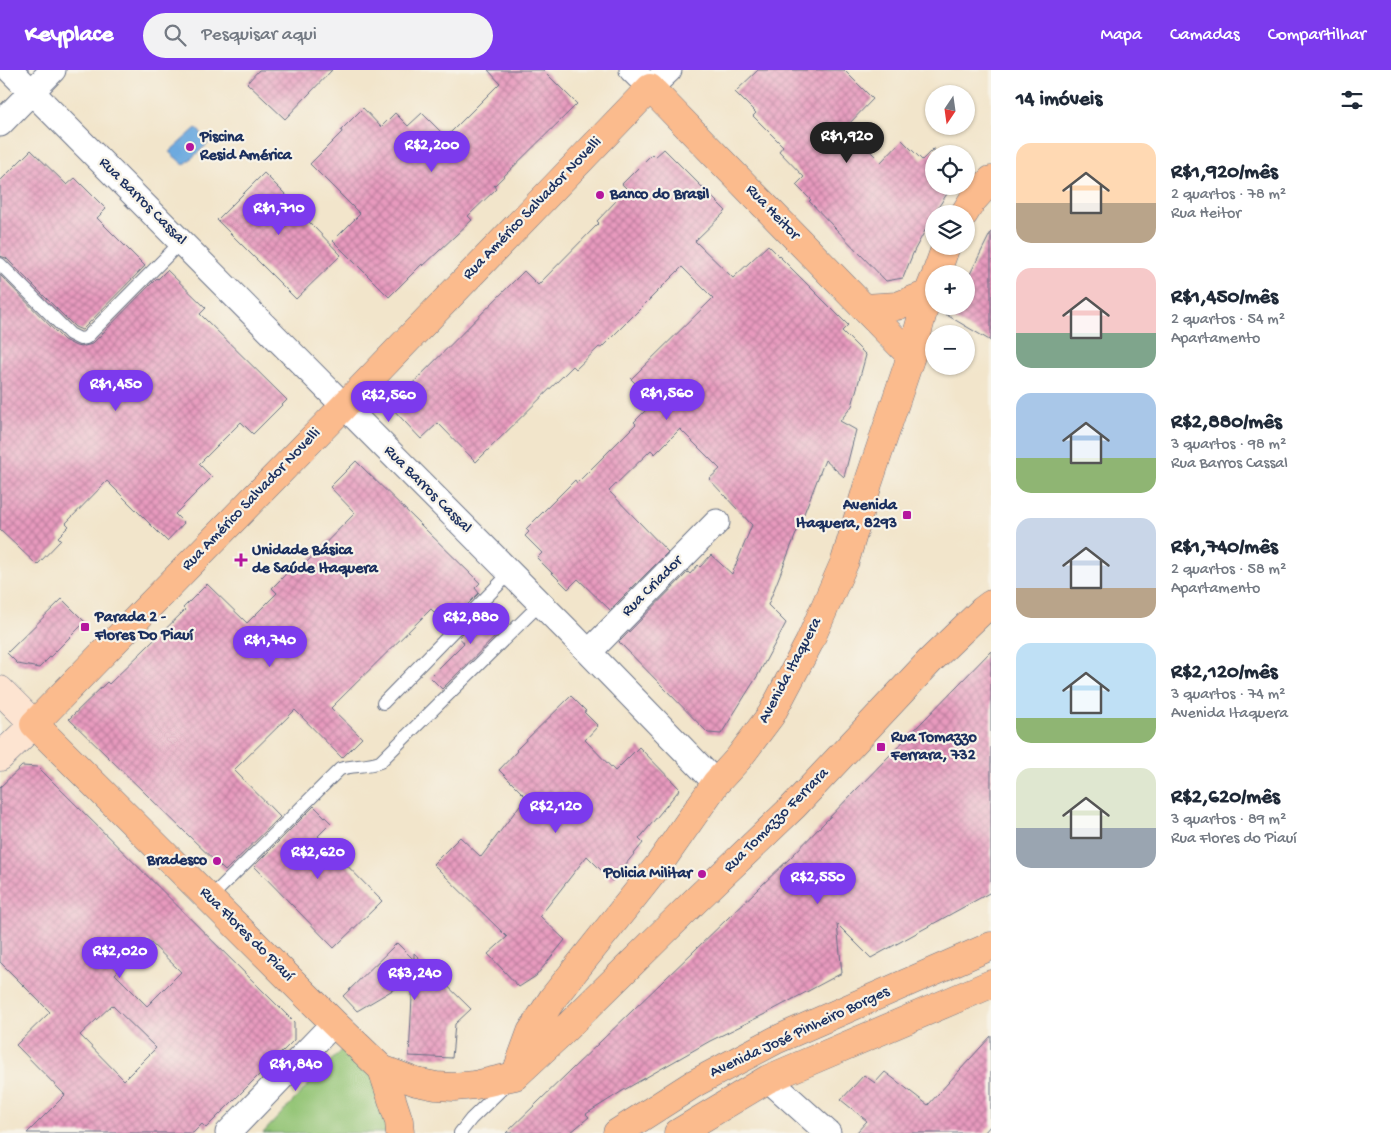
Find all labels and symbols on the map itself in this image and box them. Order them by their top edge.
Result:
north arrow [925,85,975,135]
pin: R$1,920 [801,122,893,164]
place label: Piscina Resid América [199,129,293,166]
pin: R$2,200 [386,131,478,173]
street label: Rua Américo Salvador Novelli [460,133,606,285]
marker: Piscina Resid América [184,141,196,153]
street label: Rua Barros Cassal [94,154,190,250]
street label: Rua Heitor [741,181,804,246]
place label: Banco do Brasil [609,186,710,205]
marker: Banco do Brasil [594,189,606,201]
pin: R$1,710 [233,194,325,236]
pin: R$1,450 [70,370,162,412]
pin: R$1,560 [621,378,713,421]
pin: R$2,560 [343,380,435,423]
street label: Rua Américo Salvador Novelli [179,424,325,576]
street label: Rua Barros Cassal [379,442,475,538]
place label: Avenida Itaquera, 8293 [796,497,898,534]
marker: Avenida Itaquera, 8293 [901,509,913,521]
place label: Unidade Básica de Saúde Itaquera [252,542,379,579]
street label: Rua Criador [618,552,688,622]
marker: Unidade Básica de Saúde Itaquera [234,553,248,567]
pin: R$2,880 [425,602,517,645]
place label: Parada 2 - Flores Do Piauí [94,609,195,646]
street label: Avenida Itaquera [755,614,827,727]
marker: Parada 2 - Flores Do Piauí [79,621,91,633]
pin: R$1,740 [224,626,316,668]
place label: Rua Tomazzo Ferrara, 732 [890,729,977,766]
marker: Rua Tomazzo Ferrara, 732 [875,741,887,753]
street label: Rua Tomazzo Ferrara [721,764,834,877]
pin: R$2,120 [510,792,602,834]
pin: R$2,620 [272,838,364,880]
place label: Bradesco [146,852,208,871]
marker: Bradesco [211,855,223,867]
pin: R$2,550 [772,862,864,905]
place label: Policia Militar [603,865,694,884]
marker: Policia Militar [696,868,708,880]
street label: Rua Flores do Piauí [195,884,298,987]
pin: R$2,020 [74,936,166,979]
pin: R$3,240 [369,958,461,1001]
street label: Avenida José Pinheiro Borges [707,983,894,1083]
pin: R$1,840 [250,1050,342,1092]

